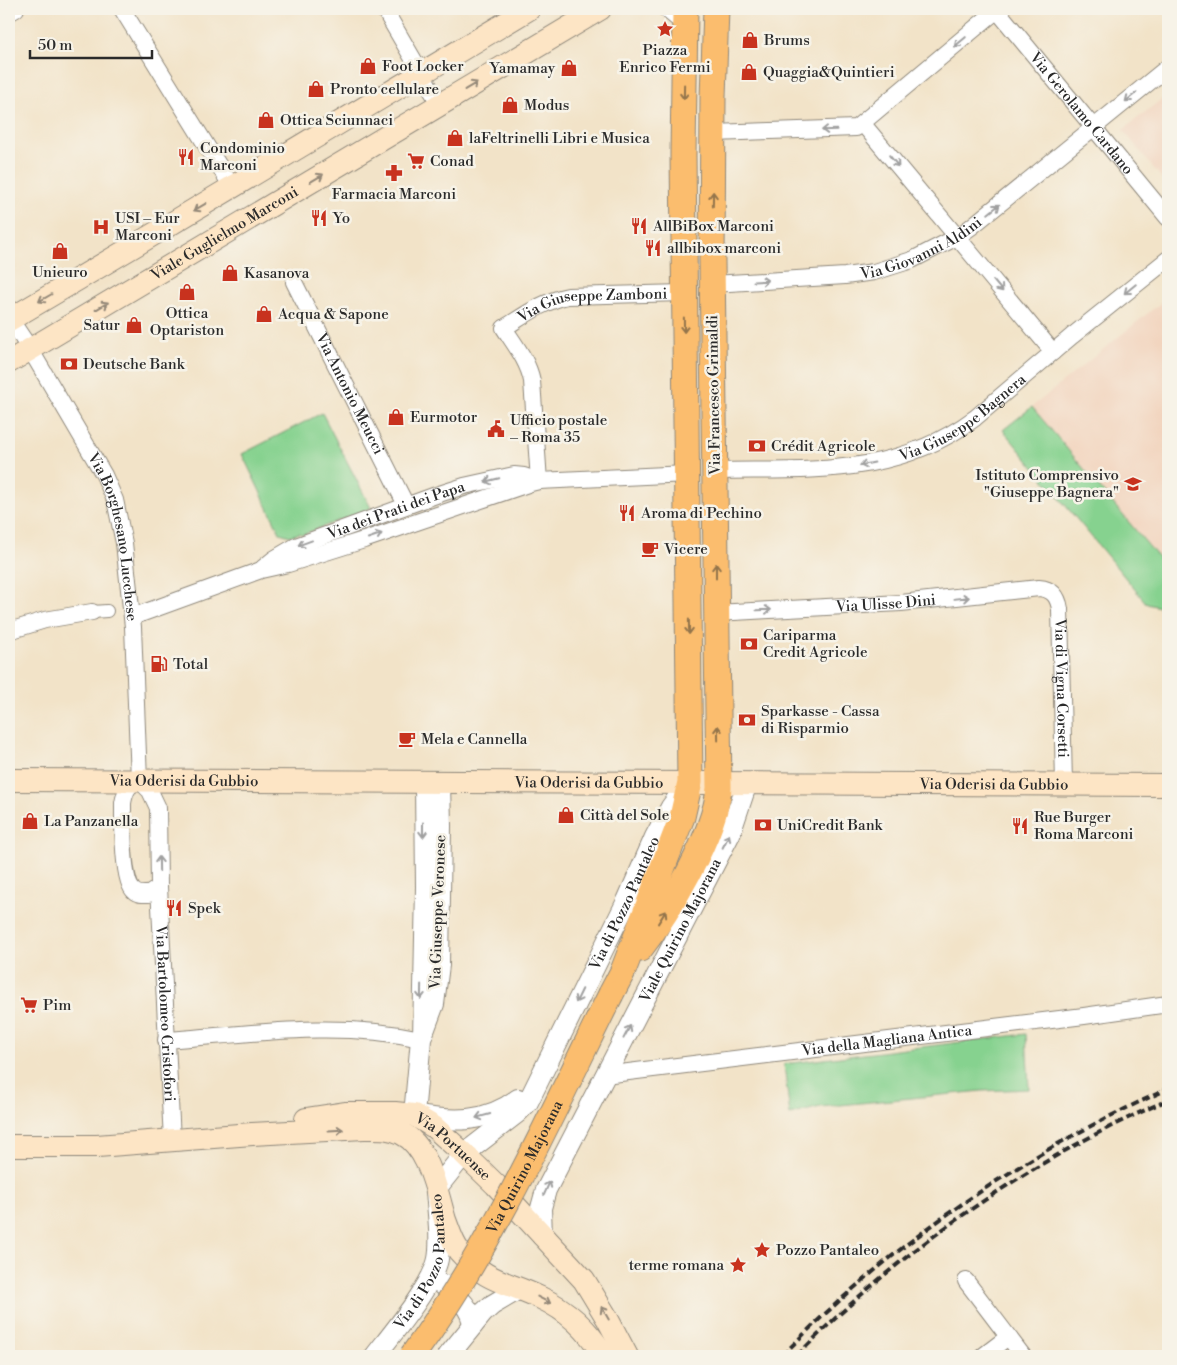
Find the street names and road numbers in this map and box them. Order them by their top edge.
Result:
street label: Via Gerolamo Cardano [1025,47,1138,179]
street label: Viale Guglielmo Marconi [147,182,302,285]
street label: Via Giovanni Aldini [858,212,986,283]
street label: Via Giuseppe Zamboni [513,284,668,327]
street label: Via Francesco Grimaldi [703,315,725,476]
street label: Via Antonio Meucci [311,329,389,458]
street label: Via Giuseppe Bagnera [896,369,1030,466]
street label: Via Borghesano Lucchese [83,448,142,622]
street label: Via dei Prati dei Papa [324,477,468,544]
street label: Via Ulisse Dini [834,590,937,616]
street label: Via di Vigna Corsetti [1051,617,1073,758]
street label: Via Oderisi da Gubbio [108,771,259,791]
street label: Via Oderisi da Gubbio [513,773,664,792]
street label: Via Oderisi da Gubbio [918,774,1069,794]
street label: Via di Pozzo Pantaleo [585,833,664,974]
street label: Via Giuseppe Veronese [426,834,450,991]
street label: Viale Quirino Majorana [635,855,726,1007]
street label: Via Bartolomeo Cristofori [151,924,180,1102]
street label: Via della Magliana Antica [800,1020,973,1060]
street label: Via Quirino Majorana [481,1097,567,1238]
street label: Via Portuense [411,1108,495,1185]
street label: Via di Pozzo Pantaleo [389,1193,449,1334]

